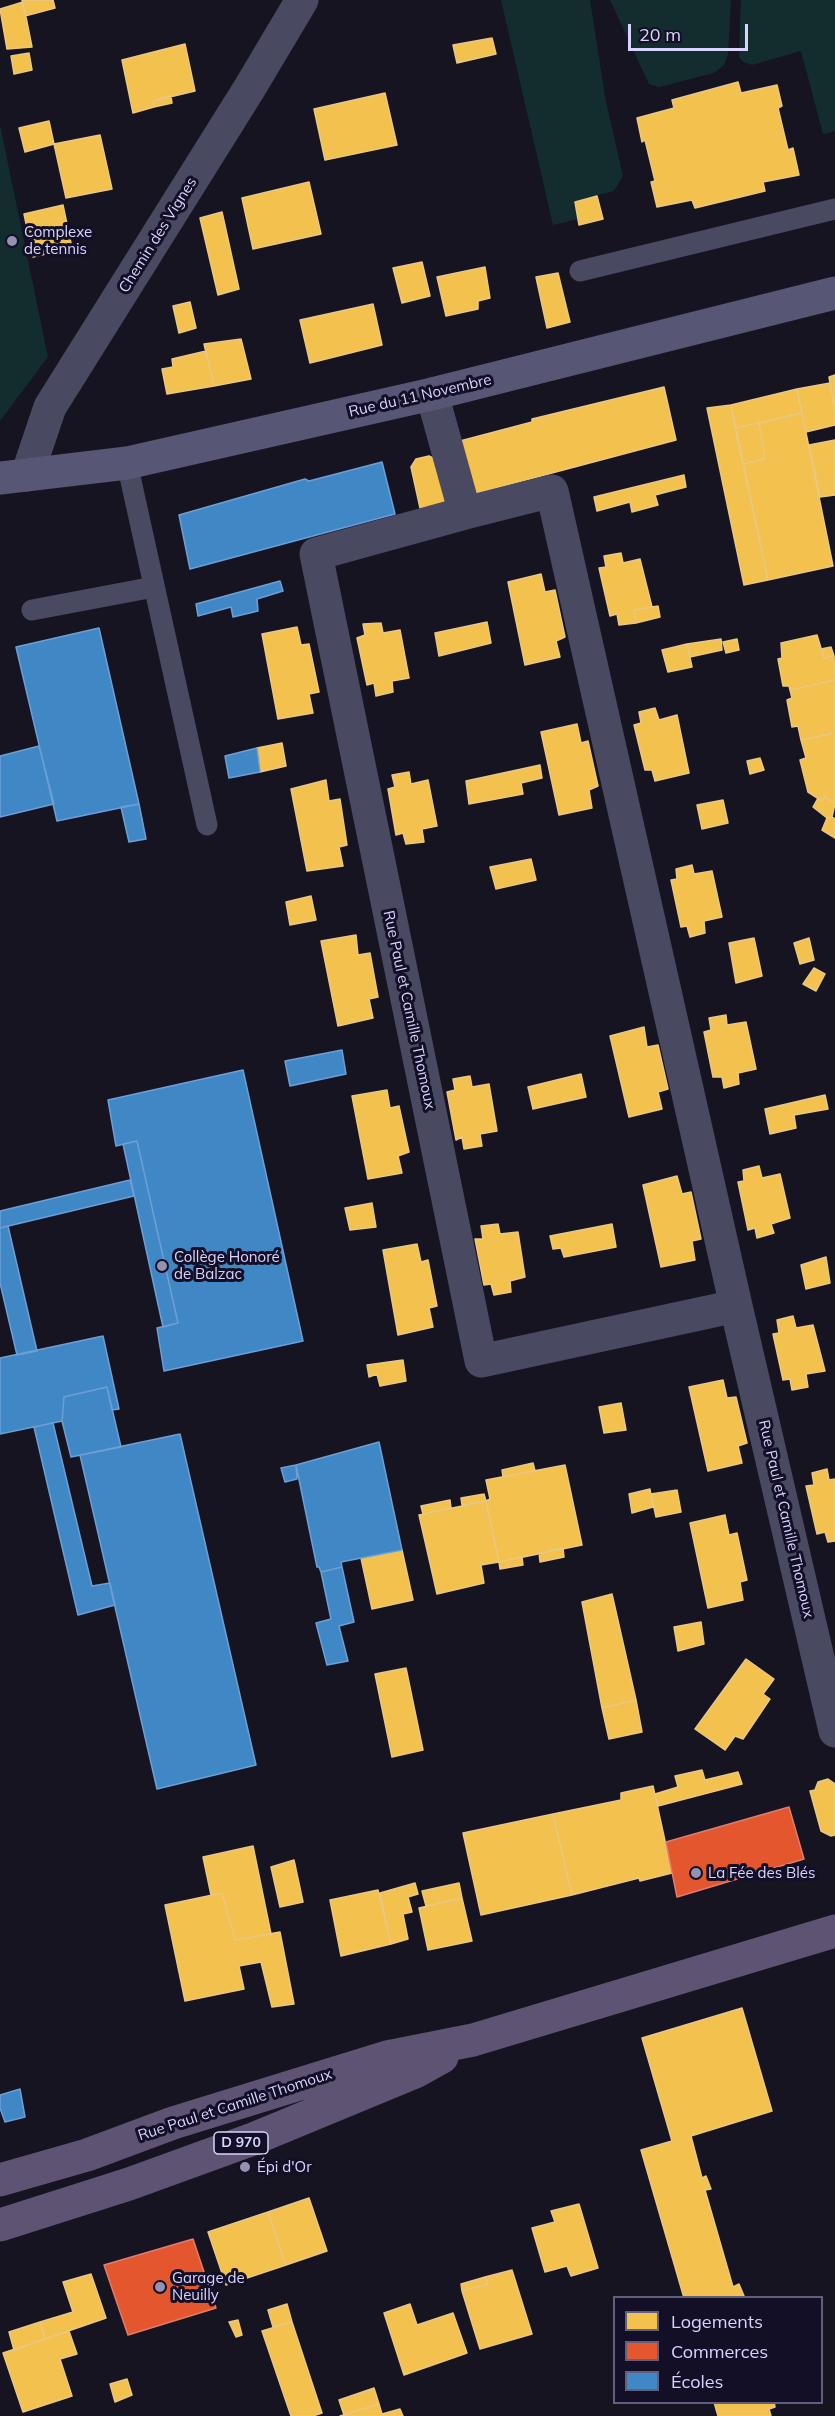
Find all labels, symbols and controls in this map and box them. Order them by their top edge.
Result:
scale bar [631,12,751,50]
text: 20 m [639,23,681,46]
street label: Chemin des Vignes [115,174,201,296]
place label: Complexe de tennis [24,223,92,258]
marker: Complexe de tennis [5,234,19,248]
street label: Rue du 11 Novembre [347,371,493,421]
street label: Rue Paul et Camille Thomoux [379,909,439,1111]
place label: Collège Honoré de Balzac [174,1248,280,1283]
marker: Collège Honoré de Balzac [155,1259,169,1273]
street label: Rue Paul et Camille Thomoux [754,1418,818,1620]
place label: La Fée des Blés [708,1864,815,1882]
marker: La Fée des Blés [689,1866,703,1880]
street label: Rue Paul et Camille Thomoux [136,2065,334,2145]
road number: D 970 [214,2132,268,2154]
place label: Épi d'Or [257,2158,312,2176]
marker: Épi d'Or [238,2160,252,2174]
place label: Garage de Neuilly [172,2269,245,2304]
marker: Garage de Neuilly [153,2280,167,2294]
legend [613,2296,823,2404]
text: Logements [671,2310,763,2333]
text: Commerces [671,2340,768,2363]
text: Écoles [671,2370,724,2393]

